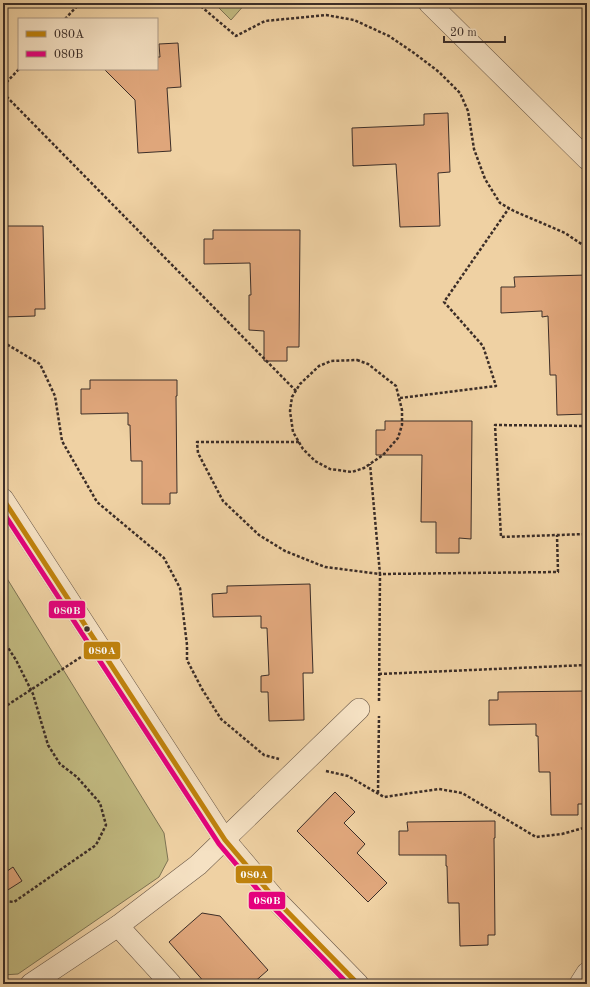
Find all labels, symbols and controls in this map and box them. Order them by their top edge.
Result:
legend [18,18,158,70]
scale bar [444,18,505,44]
text: 20 m [450,27,477,39]
text: 080A [54,29,84,41]
text: 080B [54,49,83,61]
line badge: 080B [48,600,86,619]
text: 080B [54,606,81,617]
unlabelled marker [82,624,92,634]
line badge: 080A [83,641,121,660]
text: 080A [88,646,116,657]
line badge: 080A [235,865,273,884]
text: 080A [240,870,268,881]
line badge: 080B [248,891,286,910]
text: 080B [254,896,281,907]

